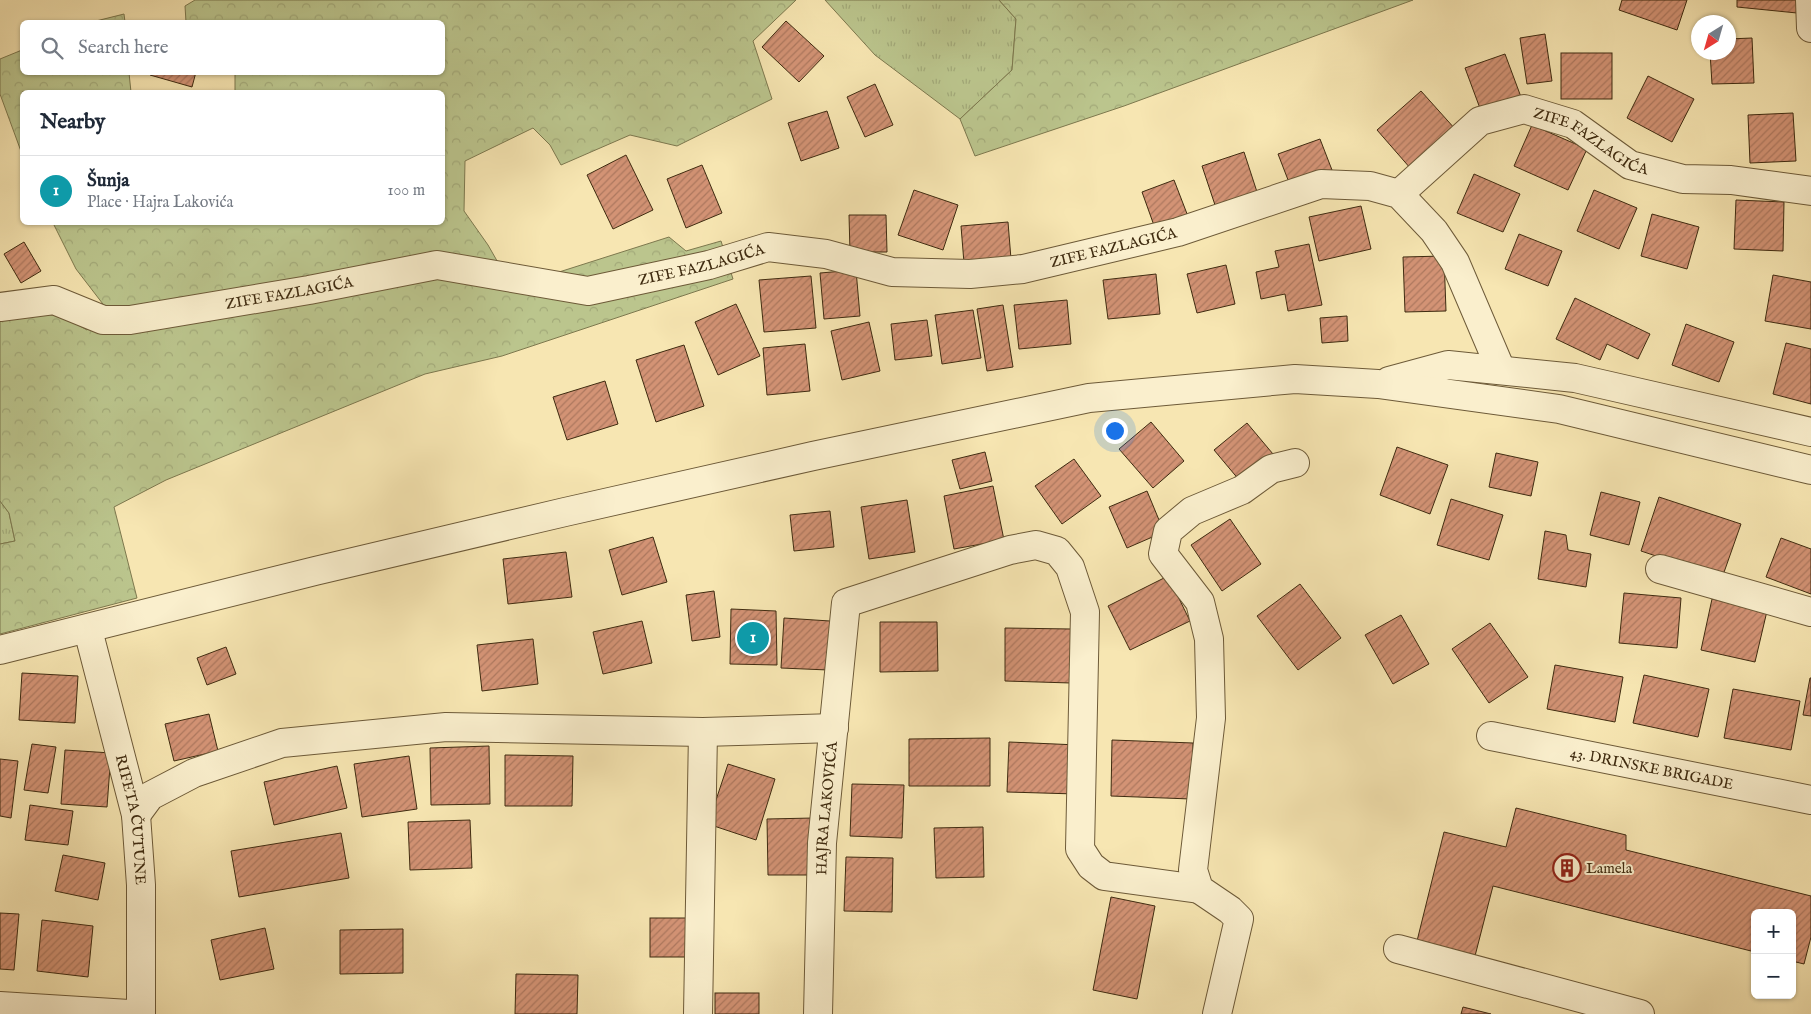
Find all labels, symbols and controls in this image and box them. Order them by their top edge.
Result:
north arrow [1691,15,1736,60]
search box [20,20,445,75]
icon: search [38,34,66,62]
text: Search here [78,36,169,60]
street label: ZIFE FAZLAGIĆA [1531,103,1651,180]
text: Nearby [40,109,105,136]
text: Šunja [87,169,129,193]
text: 1 [53,181,59,201]
text: 100 m [388,181,425,201]
text: Place · Hajra Lakovića [87,193,233,213]
street label: ZIFE FAZLAGIĆA [1048,223,1180,272]
street label: ZIFE FAZLAGIĆA [637,239,768,290]
street label: ZIFE FAZLAGIĆA [224,272,356,314]
your location [1102,418,1128,444]
pin: 1 [737,619,769,657]
street label: HAJRA LAKOVIĆA [812,740,842,875]
street label: 43. DRINSKE BRIGADE [1569,743,1735,794]
street label: RIFETA ČUTUNE [111,752,150,886]
building icon: Lamela [1552,853,1582,883]
place label: Lamela [1586,859,1633,878]
map controls [1751,909,1796,999]
button: + [1751,909,1796,954]
button: − [1751,954,1796,999]

